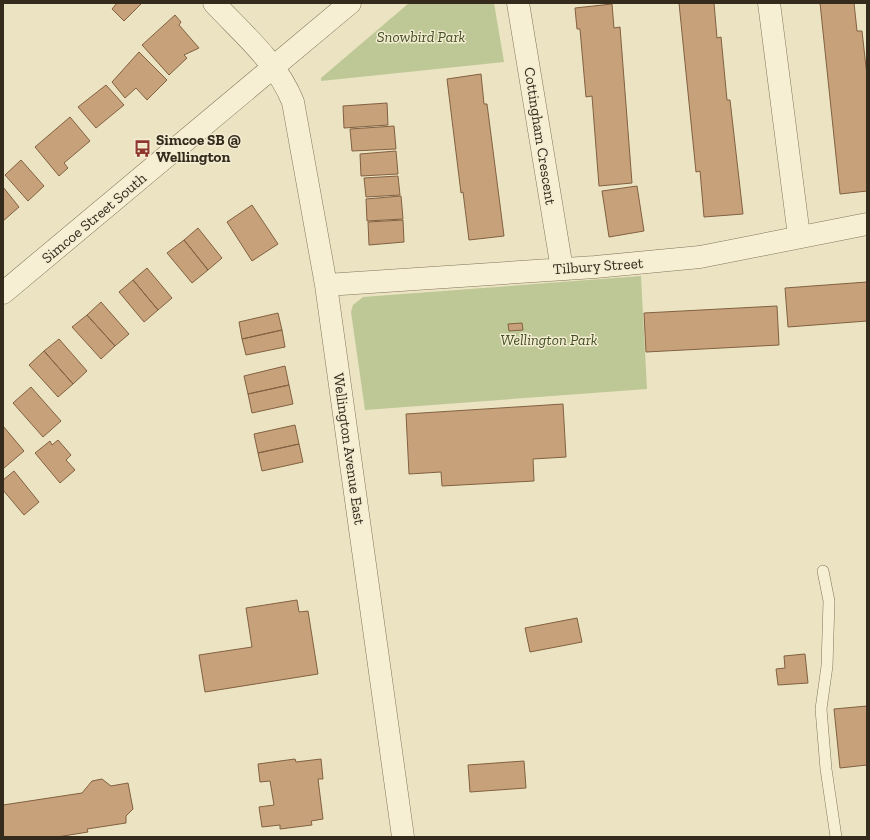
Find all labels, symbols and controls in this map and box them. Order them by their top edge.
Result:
park label: Snowbird Park [377,28,466,46]
street label: Cottingham Crescent [520,66,560,207]
place label: Simcoe SB @ Wellington [156,131,241,166]
bus stop icon: Simcoe SB @ Wellington [133,139,153,159]
street label: Simcoe Street South [38,169,151,267]
street label: Tilbury Street [552,254,644,278]
park label: Wellington Park [501,331,598,349]
street label: Wellington Avenue East [329,372,369,527]

